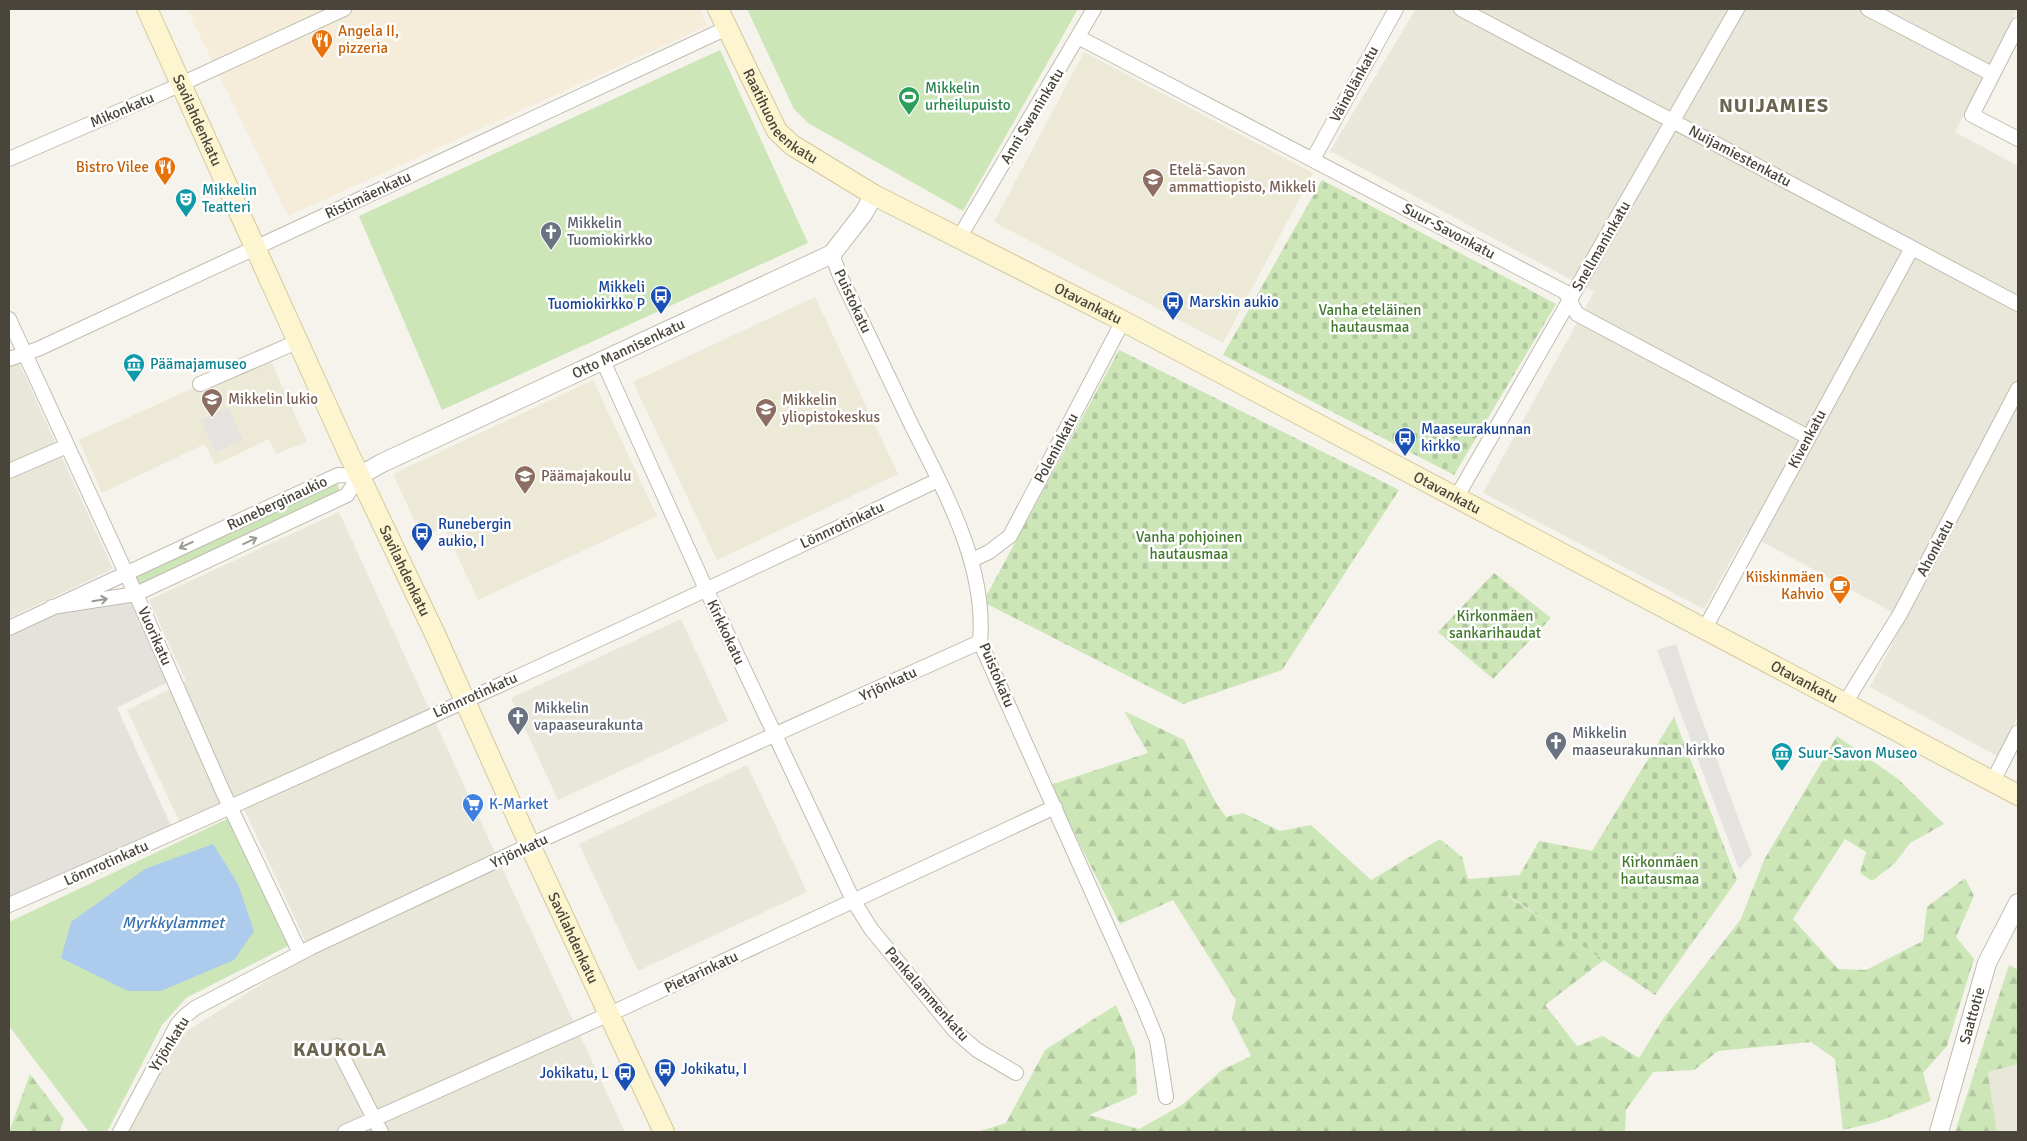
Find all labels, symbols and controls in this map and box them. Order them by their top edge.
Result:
place label: Angela II, pizzeria [338,22,399,57]
restaurant icon: Angela II, pizzeria [310,28,334,59]
street label: Väinölänkatu [1326,43,1382,125]
street label: Anni Swaninkatu [996,65,1068,167]
street label: Raatihuoneenkatu [739,66,821,168]
street label: Savilahdenkatu [169,71,226,169]
place label: Mikkelin urheilupuisto [925,79,1011,114]
sports icon: Mikkelin urheilupuisto [897,85,921,116]
street label: Mikonkatu [87,88,157,132]
district label: NUIJAMIES [1719,93,1829,118]
street label: Nuijamiestenkatu [1686,121,1794,191]
restaurant icon: Bistro Vilee [153,155,177,186]
place label: Bistro Vilee [76,158,149,176]
place label: Etelä-Savon ammattiopisto, Mikkeli [1169,161,1316,196]
street label: Ristimäenkatu [322,167,414,223]
school or university icon: Etelä-Savon ammattiopisto, Mikkeli [1141,167,1165,198]
place label: Mikkelin Teatteri [202,181,257,216]
theatre icon: Mikkelin Teatteri [174,187,198,218]
street label: Snellmaninkatu [1568,198,1634,294]
street label: Suur-Savonkatu [1400,199,1498,263]
place label: Mikkelin Tuomiokirkko [567,214,653,249]
church icon: Mikkelin Tuomiokirkko [539,220,563,251]
street label: Puistokatu [830,266,876,336]
place label: Mikkeli Tuomiokirkko P [548,278,645,313]
street label: Otavankatu [1051,279,1125,328]
bus stop icon: Mikkeli Tuomiokirkko P [649,284,673,315]
bus stop icon: Marskin aukio [1161,290,1185,321]
place label: Marskin aukio [1189,293,1279,311]
park label: Vanha eteläinen hautausmaa [1318,301,1422,336]
street label: Otto Mannisenkatu [569,315,688,383]
museum icon: Päämajamuseo [122,352,146,383]
place label: Päämajamuseo [150,355,247,373]
school or university icon: Mikkelin lukio [200,387,224,418]
place label: Mikkelin lukio [228,390,318,408]
place label: Mikkelin yliopistokeskus [782,391,880,426]
school or university icon: Mikkelin yliopistokeskus [754,397,778,428]
street label: Kivenkatu [1784,407,1830,471]
street label: Poleninkatu [1030,410,1082,486]
place label: Maaseurakunnan kirkko [1421,420,1531,455]
bus stop icon: Maaseurakunnan kirkko [1393,426,1417,457]
school or university icon: Päämajakoulu [513,464,537,495]
place label: Päämajakoulu [541,467,631,485]
street label: Otavankatu [1410,468,1484,518]
street label: Runeberginaukio [224,472,330,534]
street label: Lönnrotinkatu [797,498,887,552]
place label: Runebergin aukio, I [438,515,512,550]
street label: Ahonkatu [1913,517,1957,579]
bus stop icon: Runebergin aukio, I [410,521,434,552]
street label: Savilahdenkatu [375,522,434,619]
park label: Vanha pohjoinen hautausmaa [1136,528,1242,563]
one-way arrow [242,535,257,545]
one-way arrow [179,541,194,551]
place label: Kiiskinmäen Kahvio [1746,568,1824,603]
cafe icon: Kiiskinmäen Kahvio [1828,574,1852,605]
one-way arrow [92,594,108,604]
street label: Kirkkokatu [703,597,749,667]
street label: Vuorikatu [134,604,176,668]
park label: Kirkonmäen sankarihaudat [1449,607,1541,642]
street label: Puistokatu [975,640,1019,710]
street label: Otavankatu [1768,657,1841,707]
street label: Yrjönkatu [856,663,920,705]
street label: Lönnrotinkatu [430,668,520,722]
place label: Mikkelin vapaaseurakunta [534,699,643,734]
church icon: Mikkelin vapaaseurakunta [506,705,530,736]
place label: Mikkelin maaseurakunnan kirkko [1572,724,1725,759]
church icon: Mikkelin maaseurakunnan kirkko [1544,730,1568,761]
museum icon: Suur-Savon Museo [1770,741,1794,772]
place label: Suur-Savon Museo [1798,744,1918,762]
supermarket icon: K-Market [461,792,485,823]
place label: K-Market [489,795,548,813]
street label: Yrjönkatu [487,830,551,872]
street label: Lönnrotinkatu [61,836,151,890]
park label: Kirkonmäen hautausmaa [1621,853,1699,888]
street label: Savilahdenkatu [544,889,602,986]
water label: Myrkkylammet [122,913,226,933]
street label: Pankalammenkatu [881,943,973,1045]
street label: Pietarinkatu [661,947,741,997]
street label: Saattotie [1955,985,1989,1046]
street label: Yrjönkatu [145,1013,193,1075]
district label: KAUKOLA [293,1037,387,1062]
bus stop icon: Jokikatu, I [653,1057,677,1088]
place label: Jokikatu, I [681,1060,747,1078]
bus stop icon: Jokikatu, L [613,1061,637,1092]
place label: Jokikatu, L [540,1064,609,1082]

